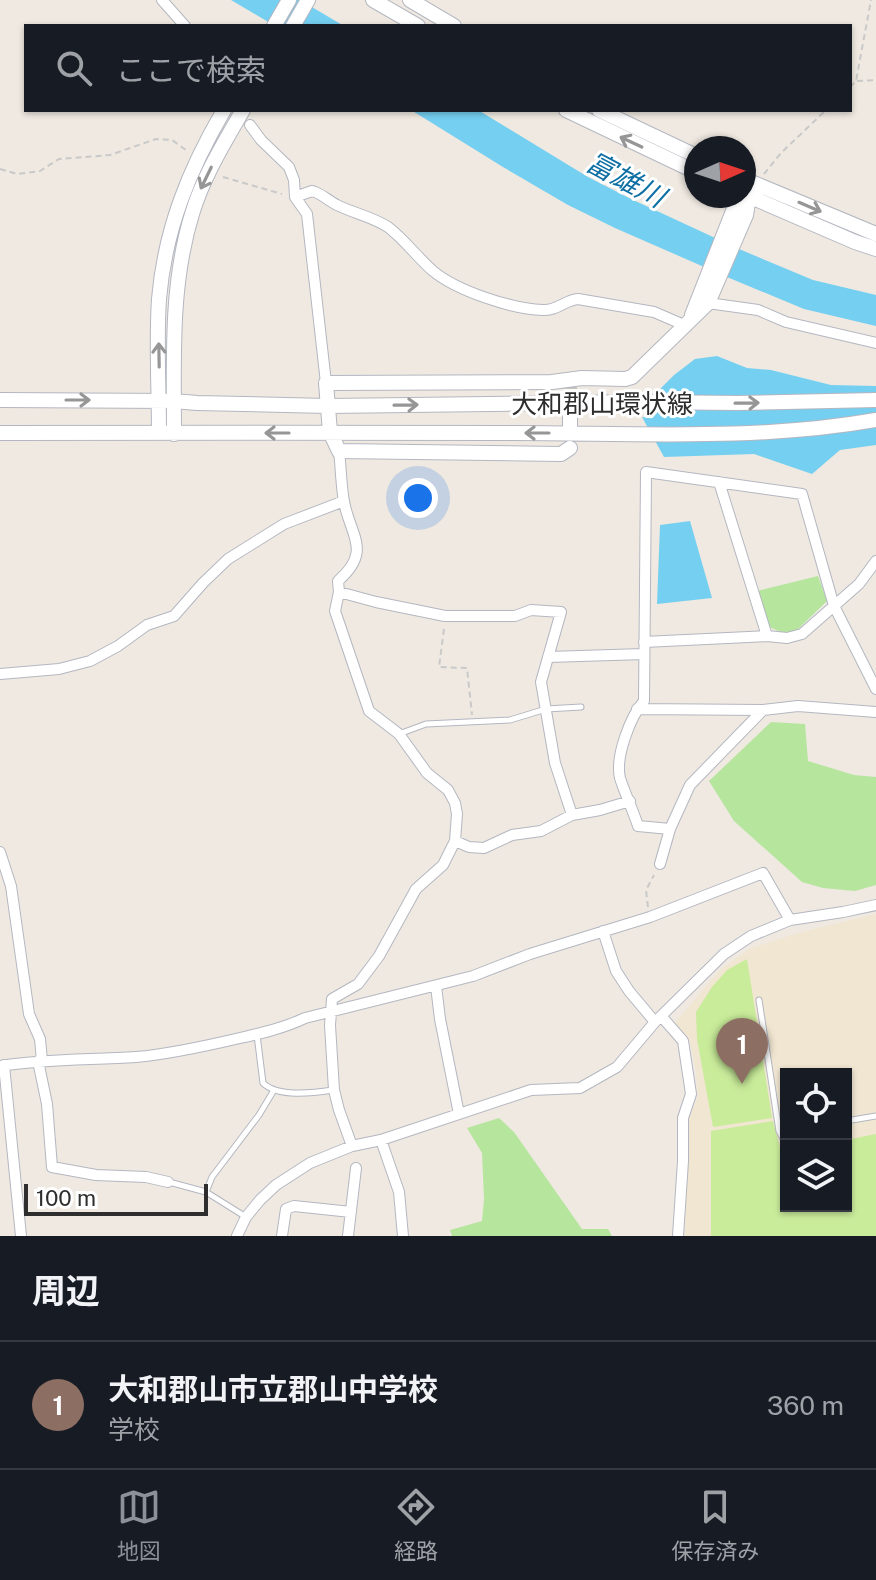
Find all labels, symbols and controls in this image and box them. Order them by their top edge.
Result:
search box [24,24,852,112]
icon: search [52,46,96,90]
text: ここで検索 [116,52,266,88]
one-way arrow [619,134,643,149]
north arrow [684,136,756,208]
water label: 富雄川 [581,145,673,215]
one-way arrow [198,166,213,190]
one-way arrow [797,201,822,216]
one-way arrow [151,342,166,369]
street label: 大和郡山環状線 [511,388,693,419]
one-way arrow [64,392,91,408]
one-way arrow [733,395,760,411]
one-way arrow [392,397,419,413]
one-way arrow [264,425,291,441]
one-way arrow [524,425,551,441]
your location [398,478,438,518]
pin: 1 [716,1018,768,1084]
map controls [780,1068,852,1212]
button: locate [780,1068,852,1140]
button: layers [780,1140,852,1212]
scale bar [24,1180,208,1216]
text: 100 m [36,1185,96,1211]
text: 周辺 [32,1271,100,1311]
text: 大和郡山市立郡山中学校 [108,1371,438,1407]
text: 1 [52,1390,64,1421]
text: 360 m [767,1390,844,1421]
text: 学校 [108,1414,160,1445]
tab: 地図 [117,1485,161,1565]
tab: 経路 [394,1485,438,1565]
tab: 保存済み [671,1485,759,1565]

